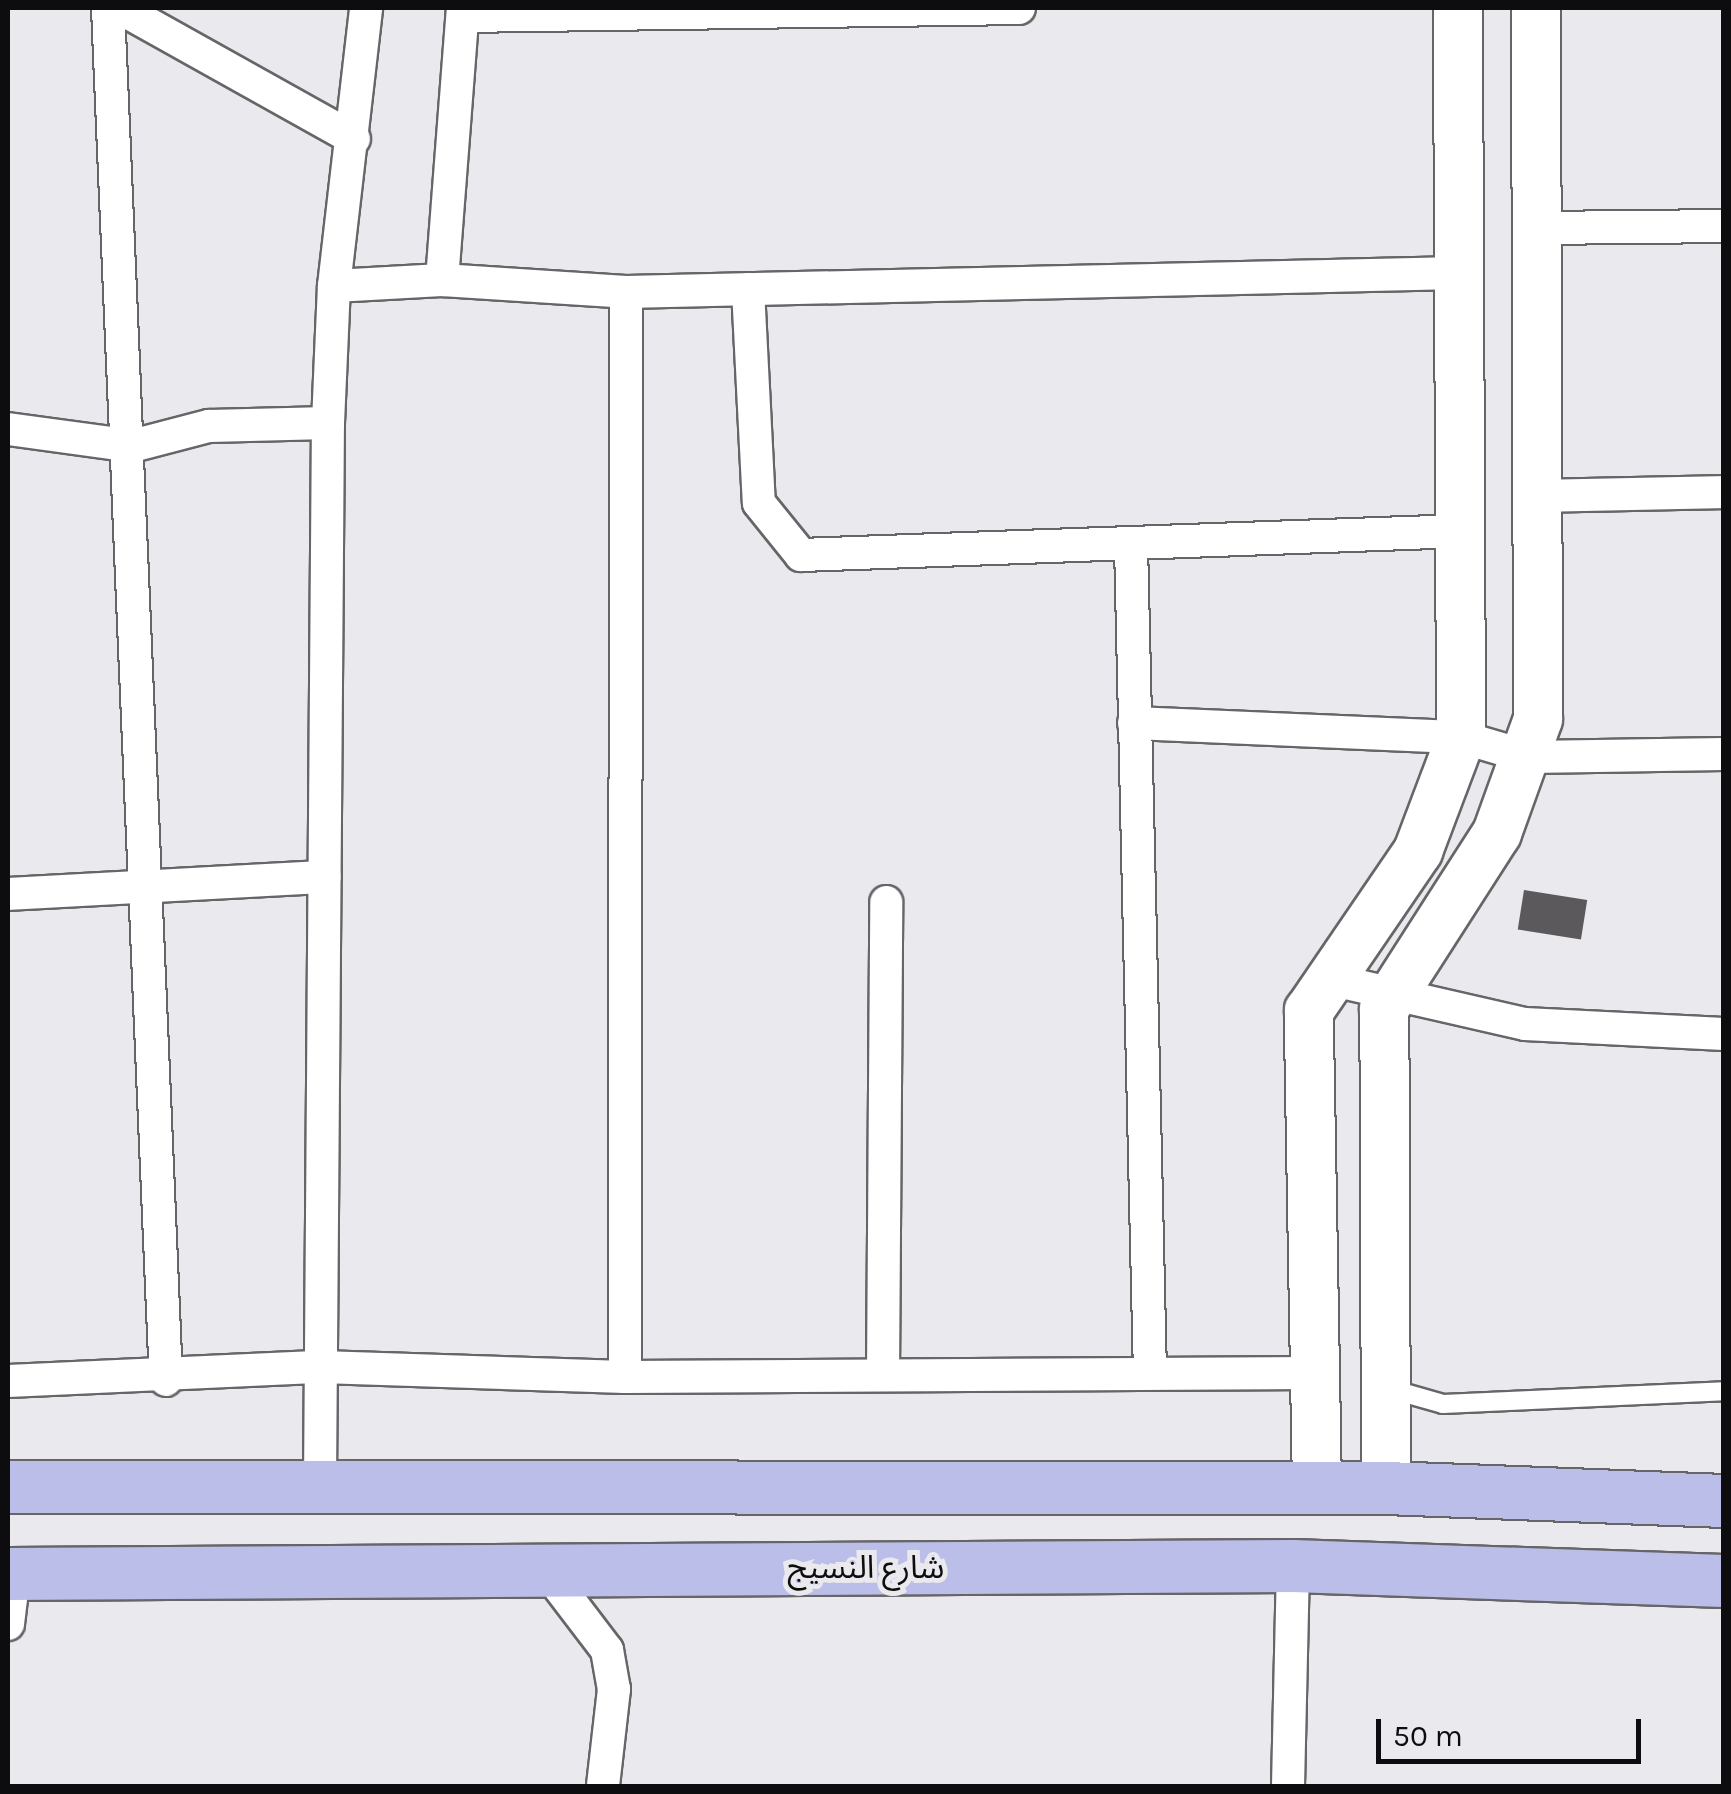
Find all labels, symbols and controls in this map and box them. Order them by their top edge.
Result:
street label: شارع النسيج [788,1549,944,1587]
scale bar [1381,1699,1646,1761]
text: 50 m [1393,1718,1463,1754]

